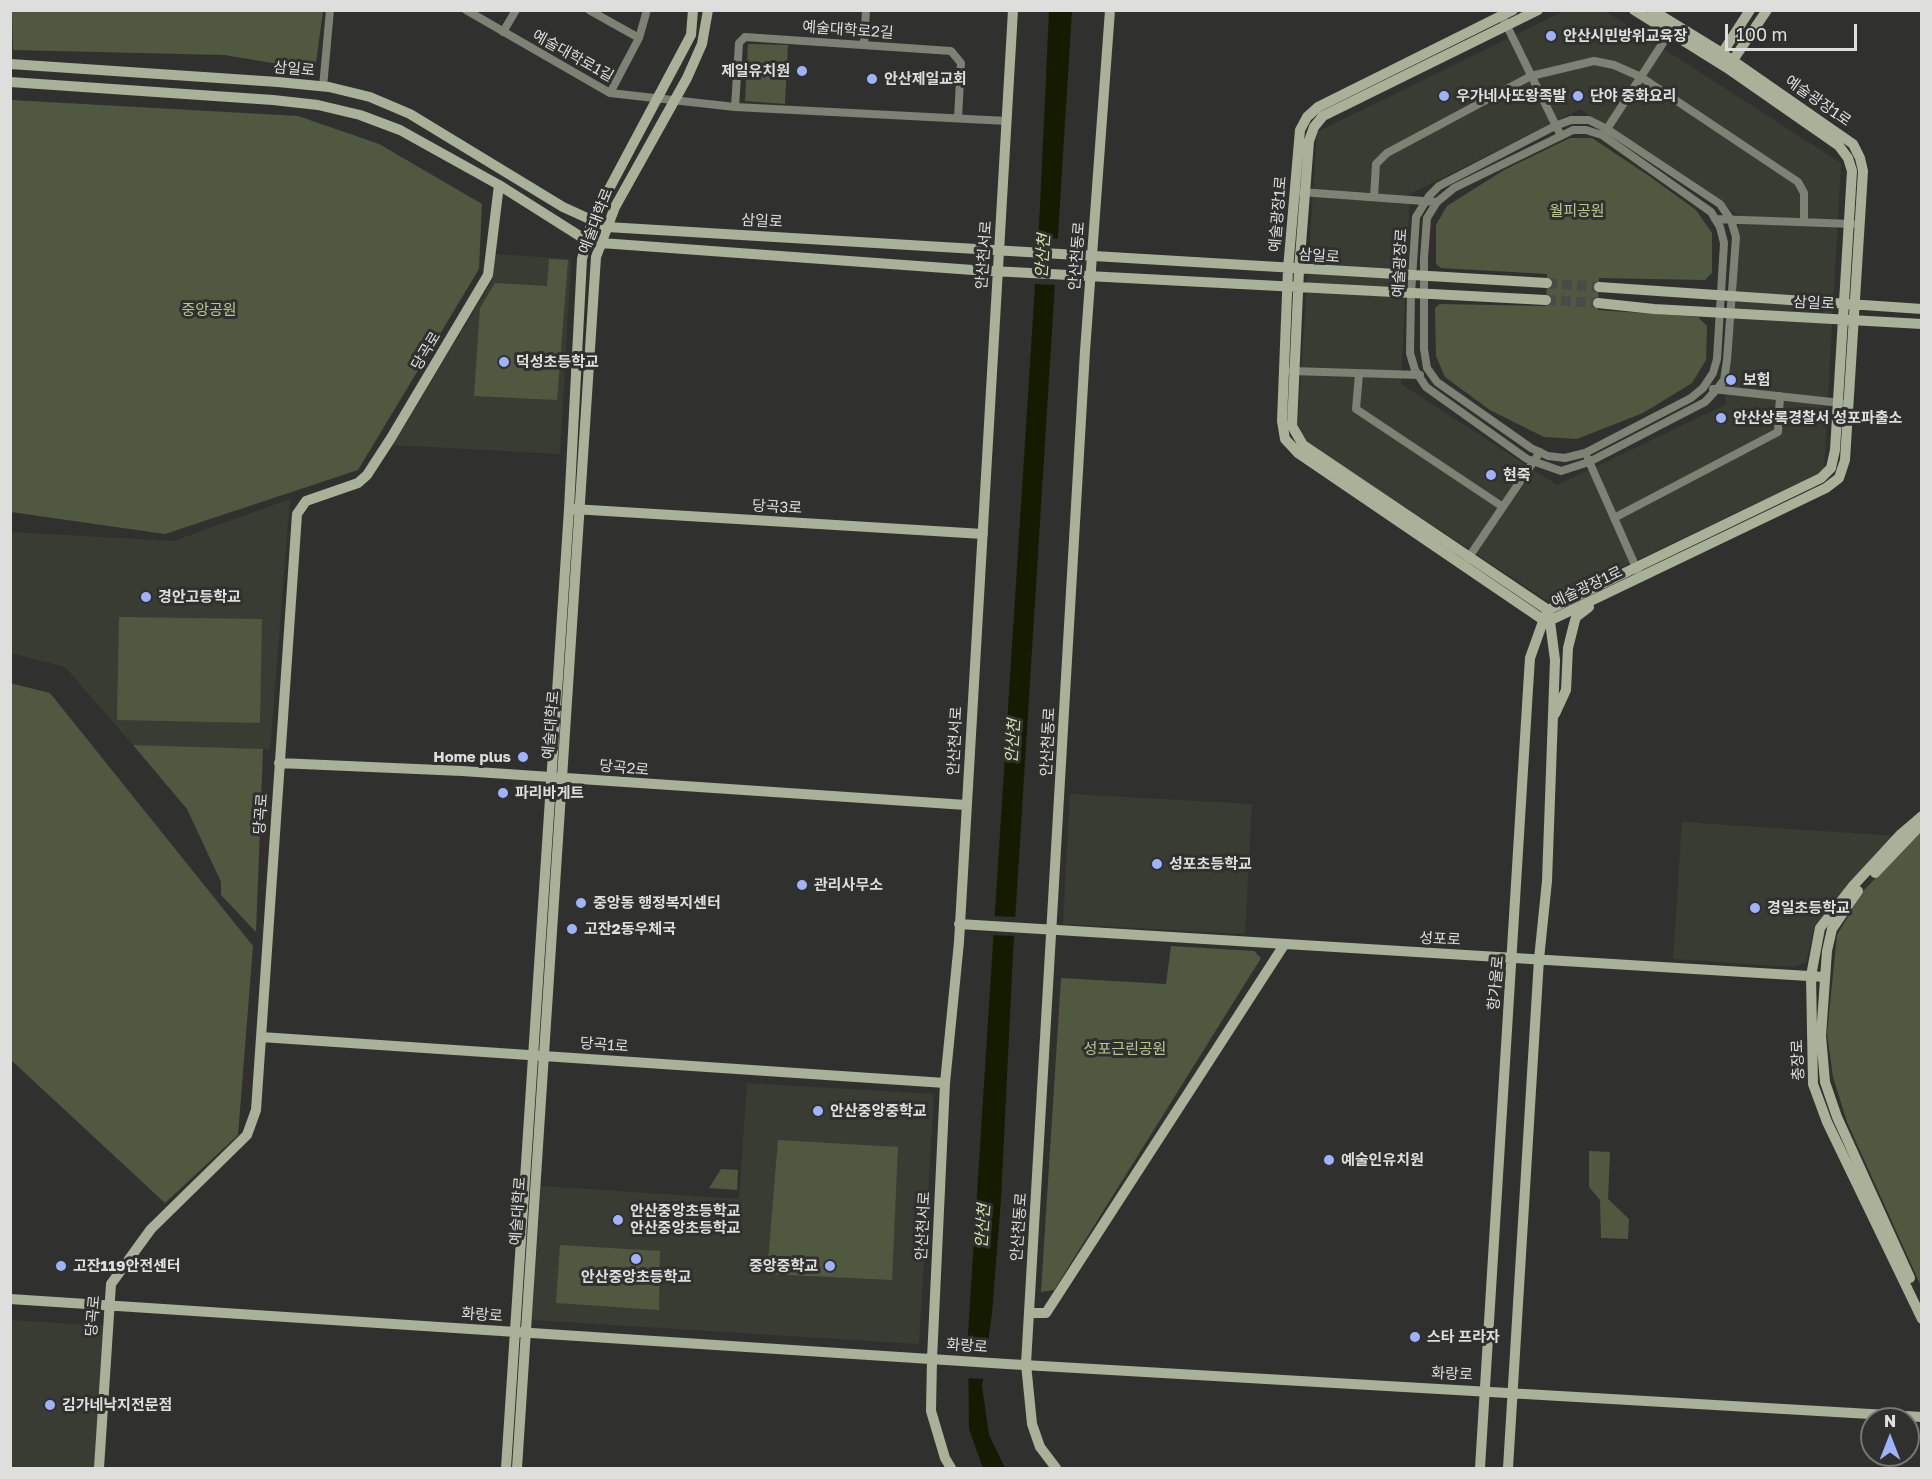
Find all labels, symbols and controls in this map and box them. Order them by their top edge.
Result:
scale bar [1728,12,1860,50]
street label: 예술대학로2길 [802,18,894,42]
text: 100 m [1736,23,1787,45]
street label: 예술대학로1길 [529,26,617,86]
place label: 안산시민방위교육장 [1563,27,1687,45]
marker: 안산시민방위교육장 [1544,29,1558,43]
street label: 삼일로 [273,58,315,80]
place label: 제일유치원 [721,62,790,80]
marker: 제일유치원 [795,64,809,78]
place label: 안산제일교회 [884,70,967,88]
marker: 안산제일교회 [865,72,879,86]
street label: 예술광장1로 [1782,72,1854,130]
place label: 우가네사또왕족발 [1456,87,1566,105]
place label: 단야 중화요리 [1590,87,1677,105]
marker: 우가네사또왕족발 [1437,89,1451,103]
marker: 단야 중화요리 [1571,89,1585,103]
street label: 예술광장1로 [1266,175,1290,253]
street label: 예술대학로 [575,186,617,256]
park label: 월피공원 [1549,202,1605,220]
street label: 삼일로 [741,211,783,231]
street label: 안산천서로 [973,220,995,290]
street label: 안산천동로 [1066,221,1088,291]
street label: 예술광장로 [1389,228,1411,298]
water label: 안산천 [1032,233,1054,279]
street label: 삼일로 [1298,246,1340,266]
street label: 삼일로 [1793,293,1835,313]
park label: 중앙공원 [181,301,237,319]
street label: 당곡로 [408,329,444,373]
place label: 덕성초등학교 [516,353,599,371]
marker: 덕성초등학교 [497,355,511,369]
place label: 보험 [1743,371,1771,389]
marker: 보험 [1724,373,1738,387]
place label: 안산상록경찰서 성포파출소 [1733,409,1902,427]
marker: 안산상록경찰서 성포파출소 [1714,411,1728,425]
place label: 현죽 [1503,466,1531,484]
marker: 현죽 [1484,468,1498,482]
street label: 당곡3로 [751,497,803,517]
street label: 예술광장1로 [1549,563,1625,611]
place label: 경안고등학교 [158,588,241,606]
marker: 경안고등학교 [139,590,153,604]
street label: 예술대학로 [539,690,563,760]
street label: 안산천서로 [944,706,966,776]
street label: 안산천동로 [1037,707,1059,777]
water label: 안산천 [1002,718,1024,764]
place label: Home plus [433,748,511,766]
marker: Home plus [516,750,530,764]
street label: 당곡2로 [598,757,650,779]
place label: 파리바게트 [515,784,584,802]
marker: 파리바게트 [496,786,510,800]
street label: 당곡로 [251,793,271,835]
place label: 성포초등학교 [1169,855,1252,873]
marker: 성포초등학교 [1150,857,1164,871]
place label: 관리사무소 [814,876,883,894]
marker: 관리사무소 [795,878,809,892]
place label: 중앙동 행정복지센터 [593,894,721,912]
marker: 중앙동 행정복지센터 [574,896,588,910]
place label: 경일초등학교 [1767,899,1850,917]
marker: 경일초등학교 [1748,901,1762,915]
place label: 고잔2동우체국 [584,920,676,938]
marker: 고잔2동우체국 [565,922,579,936]
street label: 성포로 [1419,929,1461,949]
street label: 항가울로 [1485,955,1507,1011]
street label: 당곡1로 [579,1034,629,1056]
street label: 충장로 [1788,1039,1808,1081]
park label: 성포근린공원 [1084,1040,1166,1058]
place label: 안산중앙중학교 [830,1102,927,1120]
marker: 안산중앙중학교 [811,1104,825,1118]
place label: 예술인유치원 [1341,1151,1424,1169]
marker: 예술인유치원 [1322,1153,1336,1167]
street label: 예술대학로 [507,1176,529,1246]
street label: 안산천서로 [912,1191,934,1261]
street label: 안산천동로 [1008,1192,1030,1262]
place label: 안산중앙초등학교 안산중앙초등학교 [630,1202,740,1237]
water label: 안산천 [972,1203,994,1249]
marker: 안산중앙초등학교 안산중앙초등학교 [611,1213,625,1227]
marker: 안산중앙초등학교 [629,1252,643,1266]
place label: 고잔119안전센터 [73,1257,181,1275]
place label: 중앙중학교 [749,1257,818,1275]
marker: 고잔119안전센터 [54,1259,68,1273]
marker: 중앙중학교 [823,1259,837,1273]
place label: 안산중앙초등학교 [581,1268,691,1286]
street label: 당곡로 [82,1295,104,1337]
street label: 화랑로 [461,1305,503,1325]
place label: 스타 프라자 [1427,1328,1500,1346]
marker: 스타 프라자 [1408,1330,1422,1344]
street label: 화랑로 [946,1336,988,1356]
street label: 화랑로 [1431,1364,1473,1384]
place label: 김가네낙지전문점 [62,1396,172,1414]
marker: 김가네낙지전문점 [43,1398,57,1412]
north arrow [1860,1407,1920,1467]
text: N [1884,1411,1896,1431]

